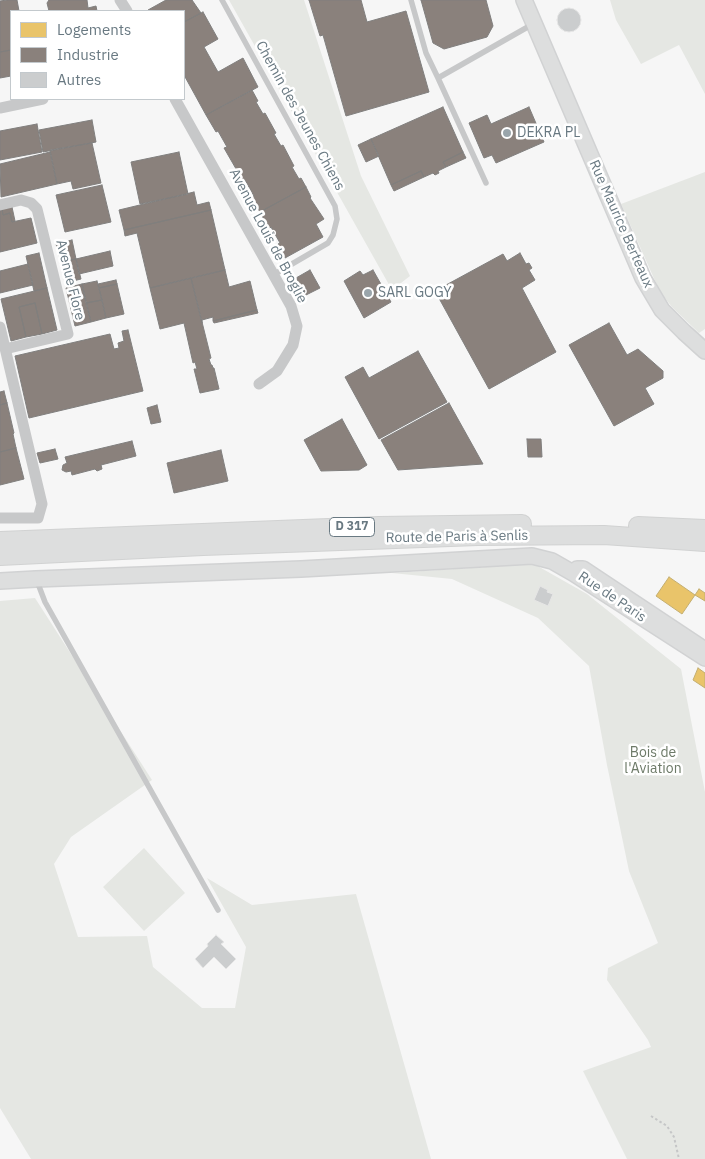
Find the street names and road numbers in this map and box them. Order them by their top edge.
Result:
street label: Chemin des Jeunes Chiens [252,38,348,194]
street label: Rue Maurice Berteaux [585,157,657,291]
street label: Avenue Louis de Broglie [225,166,311,306]
street label: Avenue Flore [52,238,88,322]
road number: D 317 [330,518,374,536]
street label: Route de Paris à Senlis [385,527,529,547]
street label: Rue de Paris [575,568,649,626]

